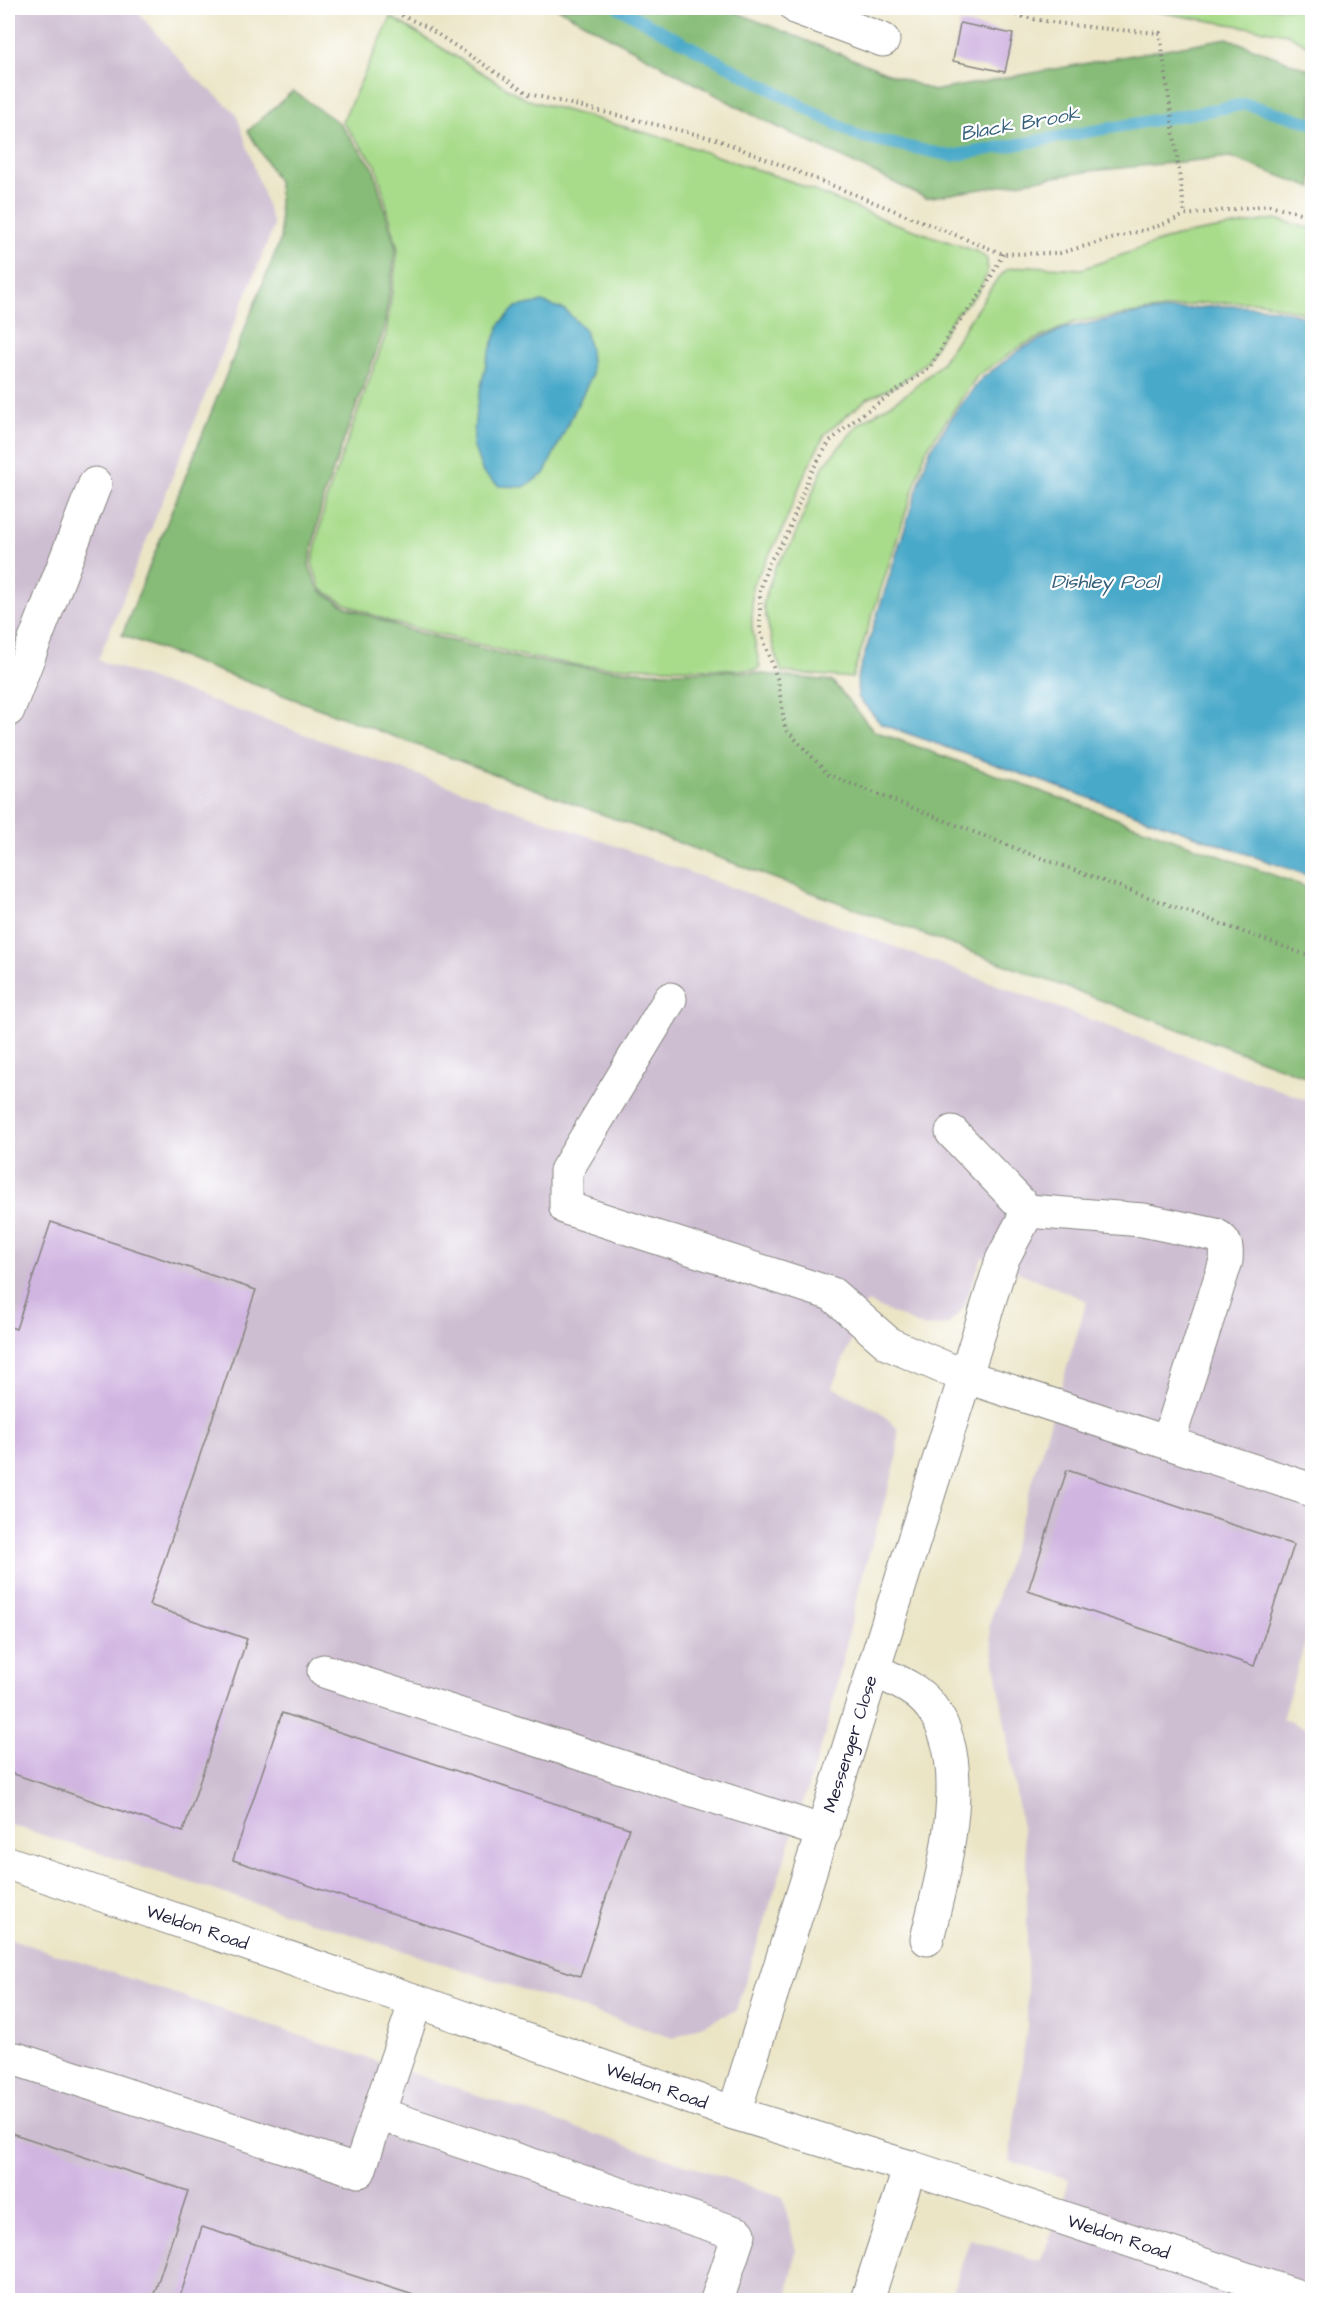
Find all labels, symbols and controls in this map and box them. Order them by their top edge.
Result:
water label: Black Brook [958,100,1082,148]
water label: Dishley Pool [1051,568,1161,597]
street label: Messenger Close [817,1672,883,1815]
street label: Weldon Road [143,1898,252,1956]
street label: Weldon Road [602,2056,711,2115]
street label: Weldon Road [1064,2208,1173,2265]

